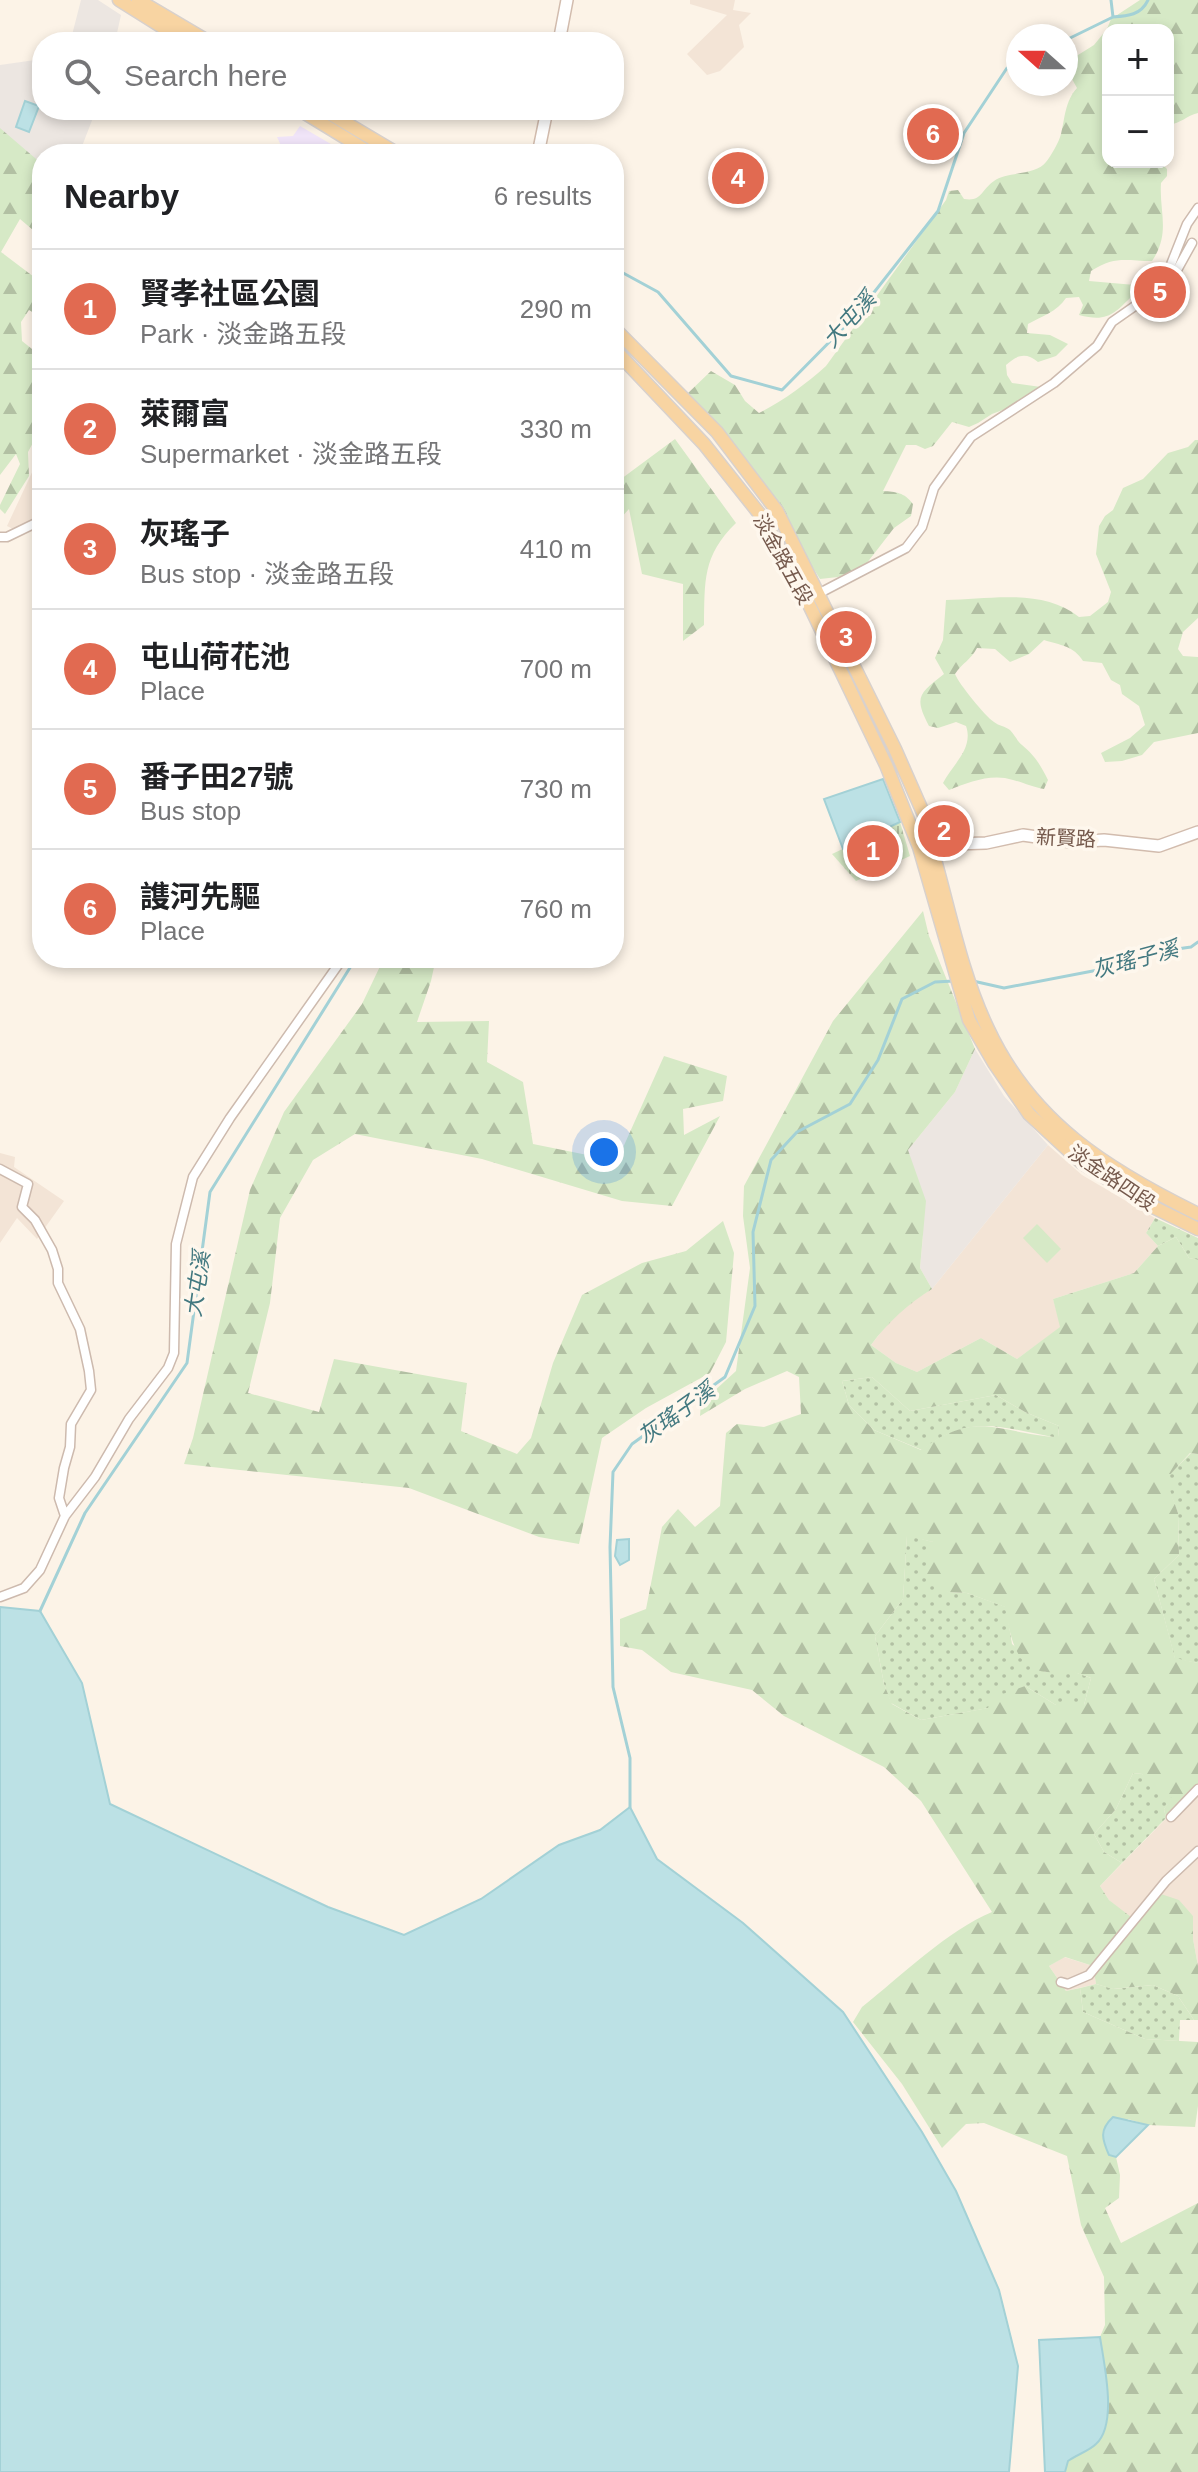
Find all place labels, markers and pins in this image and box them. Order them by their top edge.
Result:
pin: 6 [907,104,959,164]
pin: 4 [712,148,764,208]
pin: 5 [1134,262,1186,322]
pin: 3 [820,607,872,667]
pin: 2 [918,801,970,861]
pin: 1 [847,821,899,881]

